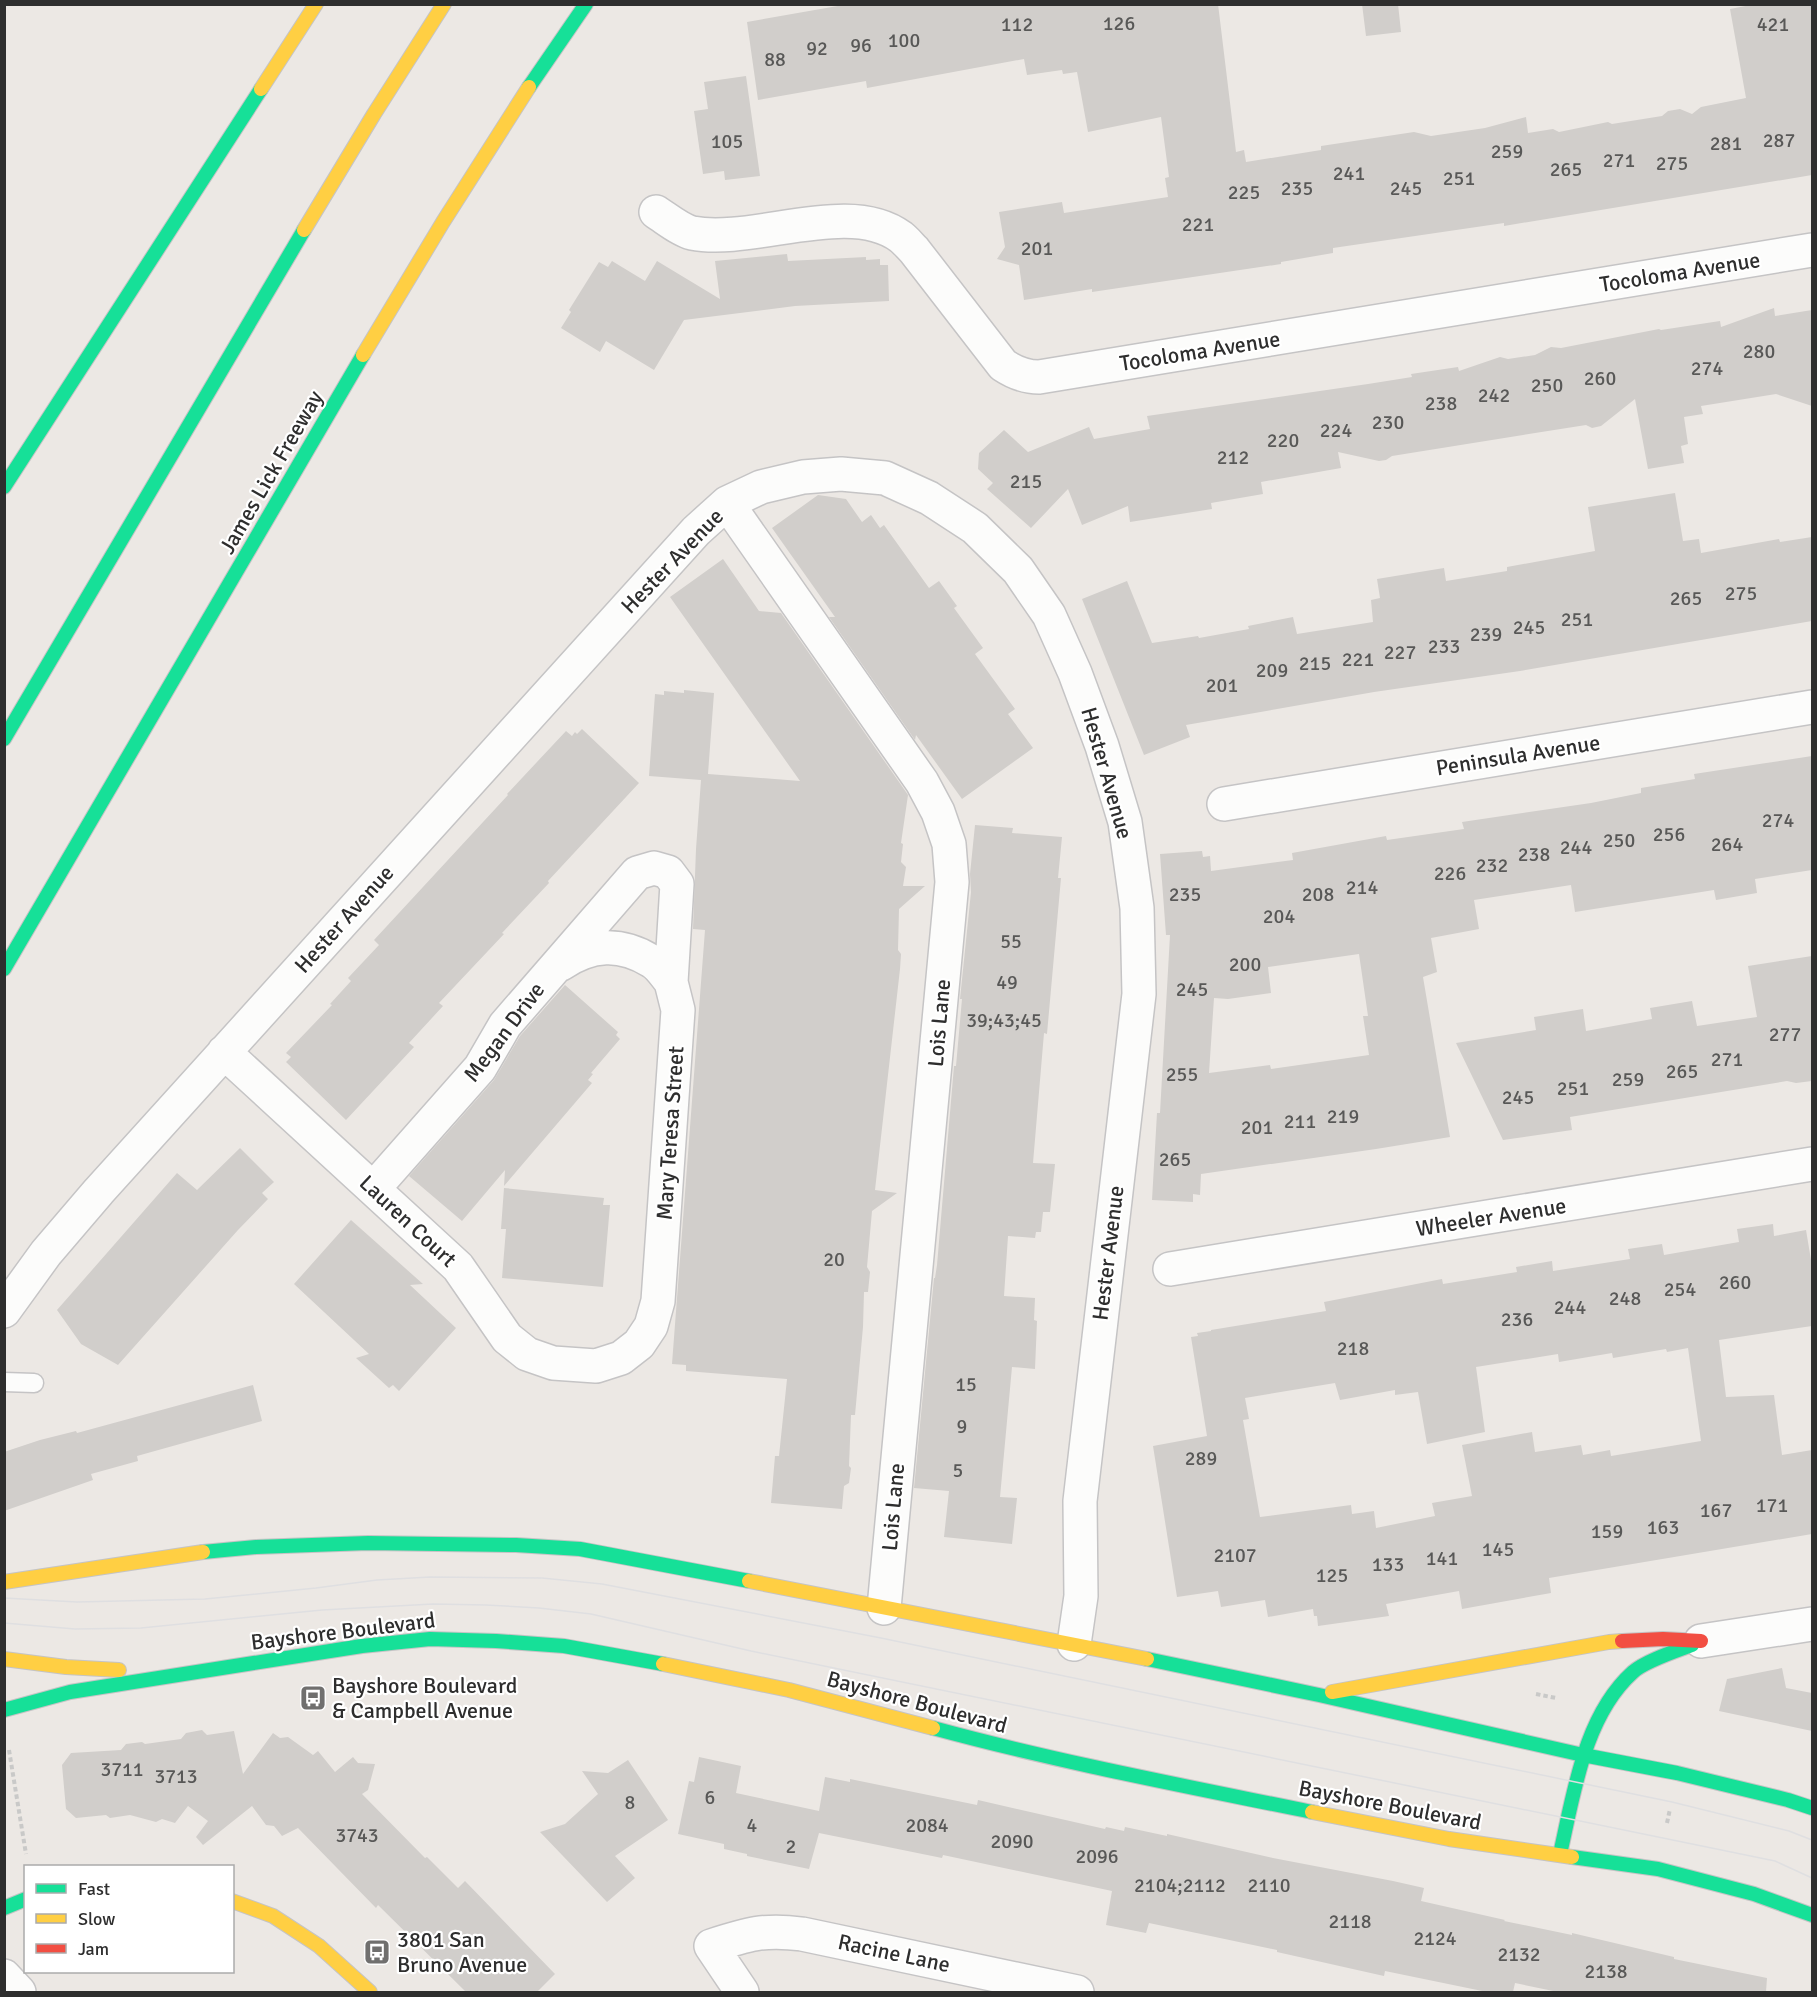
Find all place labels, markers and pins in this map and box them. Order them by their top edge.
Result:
place label: Bayshore Boulevard & Campbell Avenue [332,1672,518,1724]
bus stop icon: Bayshore Boulevard & Campbell Avenue [298,1683,328,1713]
place label: 3801 San Bruno Avenue [397,1926,527,1978]
bus stop icon: 3801 San Bruno Avenue [362,1937,392,1967]

